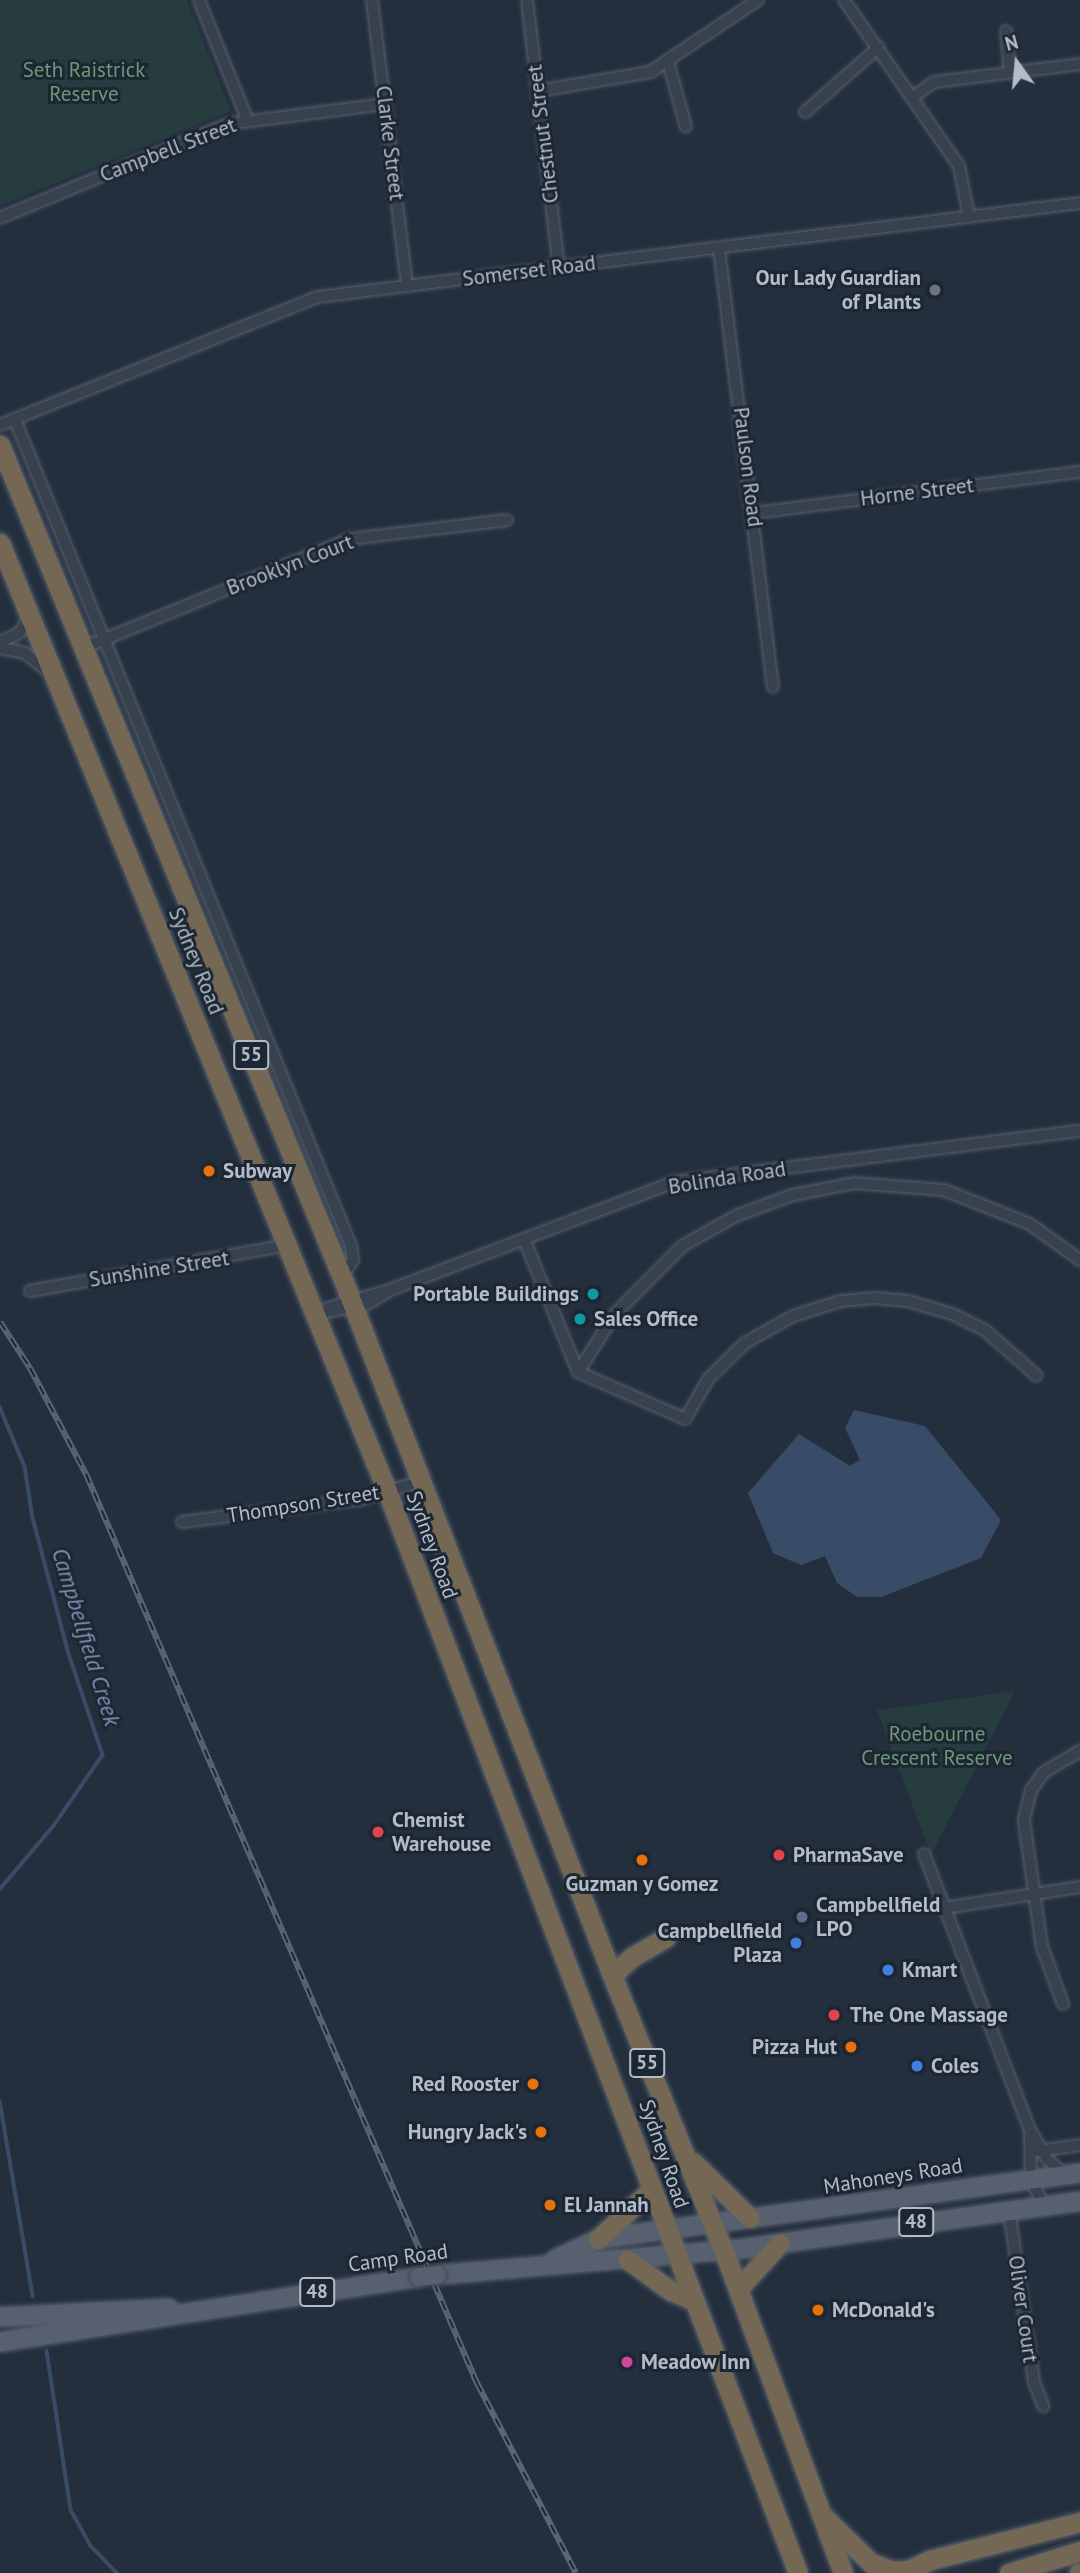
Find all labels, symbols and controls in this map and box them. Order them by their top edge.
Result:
north arrow [982,28,1052,98]
text: N [1002,30,1021,56]
park label: Seth Raistrick Reserve [23,57,145,107]
street label: Chestnut Street [522,63,564,205]
street label: Clarke Street [370,84,410,202]
street label: Campbell Street [96,112,240,188]
street label: Somerset Road [461,250,597,292]
place label: Our Lady Guardian of Plants [754,265,921,315]
marker: Our Lady Guardian of Plants [927,282,943,298]
street label: Paulson Road [728,406,768,528]
street label: Horne Street [859,473,975,511]
street label: Brooklyn Court [223,529,357,601]
street label: Sydney Road [163,904,229,1018]
road number: 55 [232,1040,270,1070]
street label: Bolinda Road [666,1156,788,1200]
place label: Subway [223,1158,292,1184]
marker: Subway [201,1163,217,1179]
street label: Sunshine Street [87,1246,231,1292]
place label: Portable Buildings [413,1281,579,1307]
marker: Portable Buildings [585,1286,601,1302]
place label: Sales Office [594,1306,698,1332]
marker: Sales Office [572,1311,588,1327]
street label: Thompson Street [225,1480,381,1528]
street label: Sydney Road [401,1487,463,1603]
water label: Campbellfield Creek [46,1545,126,1729]
park label: Roebourne Crescent Reserve [861,1721,1013,1771]
place label: Chemist Warehouse [392,1807,491,1857]
marker: Chemist Warehouse [370,1824,386,1840]
place label: PharmaSave [793,1842,904,1868]
marker: PharmaSave [771,1847,787,1863]
marker: Guzman y Gomez [634,1852,650,1868]
place label: Guzman y Gomez [565,1871,719,1897]
place label: Campbellfield LPO [816,1892,940,1942]
marker: Campbellfield LPO [794,1909,810,1925]
place label: Campbellfield Plaza [658,1918,782,1968]
marker: Campbellfield Plaza [788,1935,804,1951]
place label: Kmart [902,1957,957,1983]
marker: Kmart [880,1962,896,1978]
place label: The One Massage [850,2002,1008,2028]
marker: The One Massage [824,2005,844,2025]
place label: Pizza Hut [752,2034,837,2060]
marker: Pizza Hut [843,2039,859,2055]
road number: 55 [628,2048,666,2078]
place label: Coles [931,2053,979,2079]
marker: Coles [909,2058,925,2074]
place label: Red Rooster [412,2071,519,2097]
marker: Red Rooster [525,2076,541,2092]
street label: Sydney Road [634,2096,694,2212]
place label: Hungry Jack's [407,2119,527,2145]
marker: Hungry Jack's [533,2124,549,2140]
street label: Mahoneys Road [822,2153,964,2199]
place label: El Jannah [564,2192,649,2218]
marker: El Jannah [542,2197,558,2213]
road number: 48 [897,2206,935,2238]
street label: Camp Road [346,2239,450,2277]
street label: Oliver Court [1003,2254,1043,2364]
road number: 48 [298,2276,336,2308]
place label: McDonald's [832,2297,935,2323]
marker: McDonald's [810,2302,826,2318]
place label: Meadow Inn [641,2349,751,2375]
marker: Meadow Inn [619,2354,635,2370]

